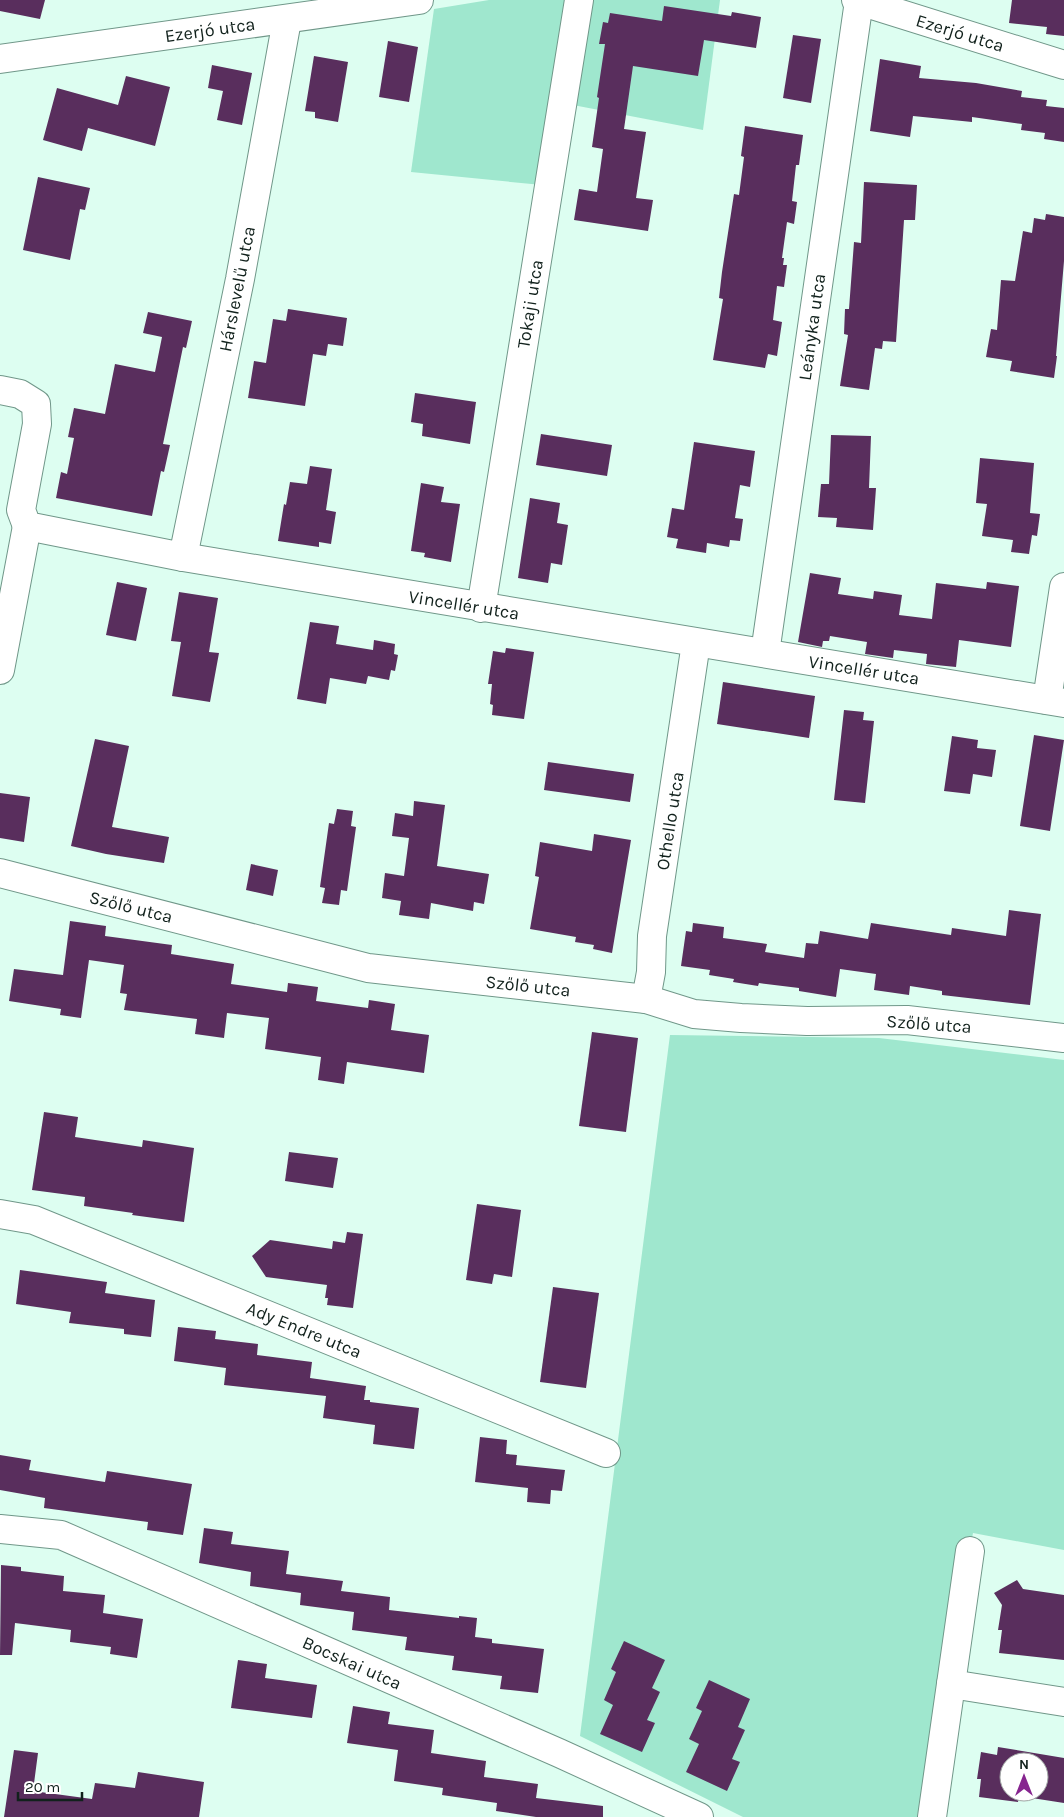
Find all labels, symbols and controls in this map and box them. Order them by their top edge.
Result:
street label: Ezerjó utca [913,9,1007,57]
street label: Ezerjó utca [163,13,257,47]
street label: Hárslevelű utca [214,224,260,354]
street label: Tokaji utca [512,258,548,350]
street label: Leányka utca [794,272,830,382]
street label: Vincellér utca [407,585,521,625]
street label: Vincellér utca [807,650,921,690]
street label: Othello utca [651,770,689,872]
street label: Szőlő utca [87,886,175,928]
street label: Szőlő utca [484,971,572,1001]
street label: Szőlő utca [886,1010,972,1038]
street label: Ady Endre utca [243,1297,365,1363]
street label: Bocskai utca [299,1631,405,1695]
north arrow [999,1752,1049,1802]
text: N [1019,1756,1029,1773]
scale bar [18,1770,81,1802]
text: 20 m [25,1778,60,1796]

